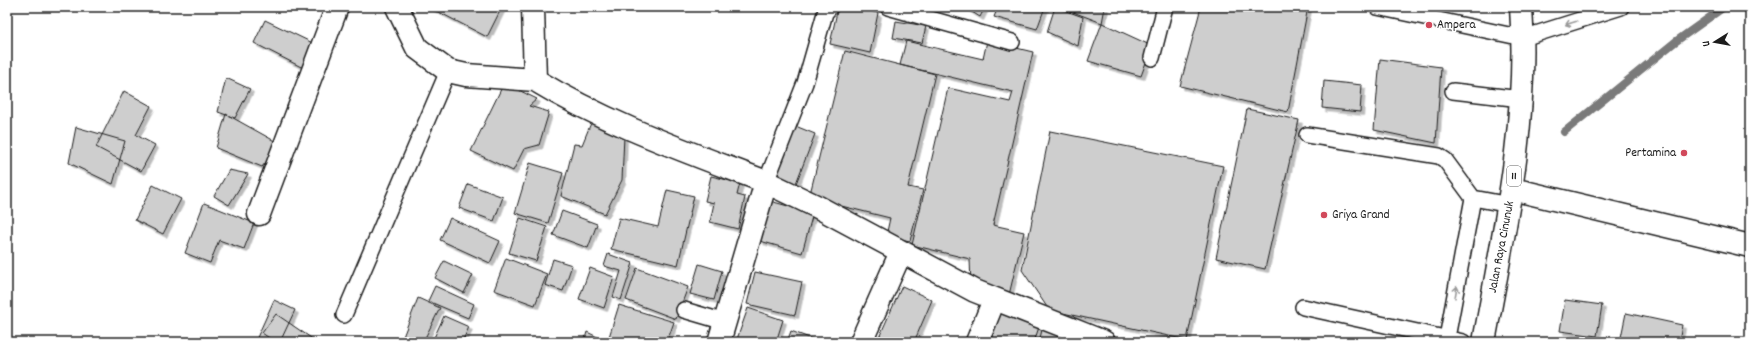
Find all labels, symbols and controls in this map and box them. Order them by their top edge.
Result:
place label: Ampera [1437,16,1477,35]
marker: Ampera [1424,20,1434,30]
one-way arrow [1564,20,1577,27]
north arrow [1695,22,1735,62]
text: U [1699,39,1716,48]
place label: Pertamina [1625,144,1677,163]
marker: Pertamina [1679,148,1689,158]
road number: 11 [1507,166,1521,186]
street label: Jalan Raya Cinunuk [1484,199,1520,295]
place label: Griya Grand [1332,206,1390,225]
marker: Griya Grand [1319,210,1329,220]
one-way arrow [1452,286,1460,299]

